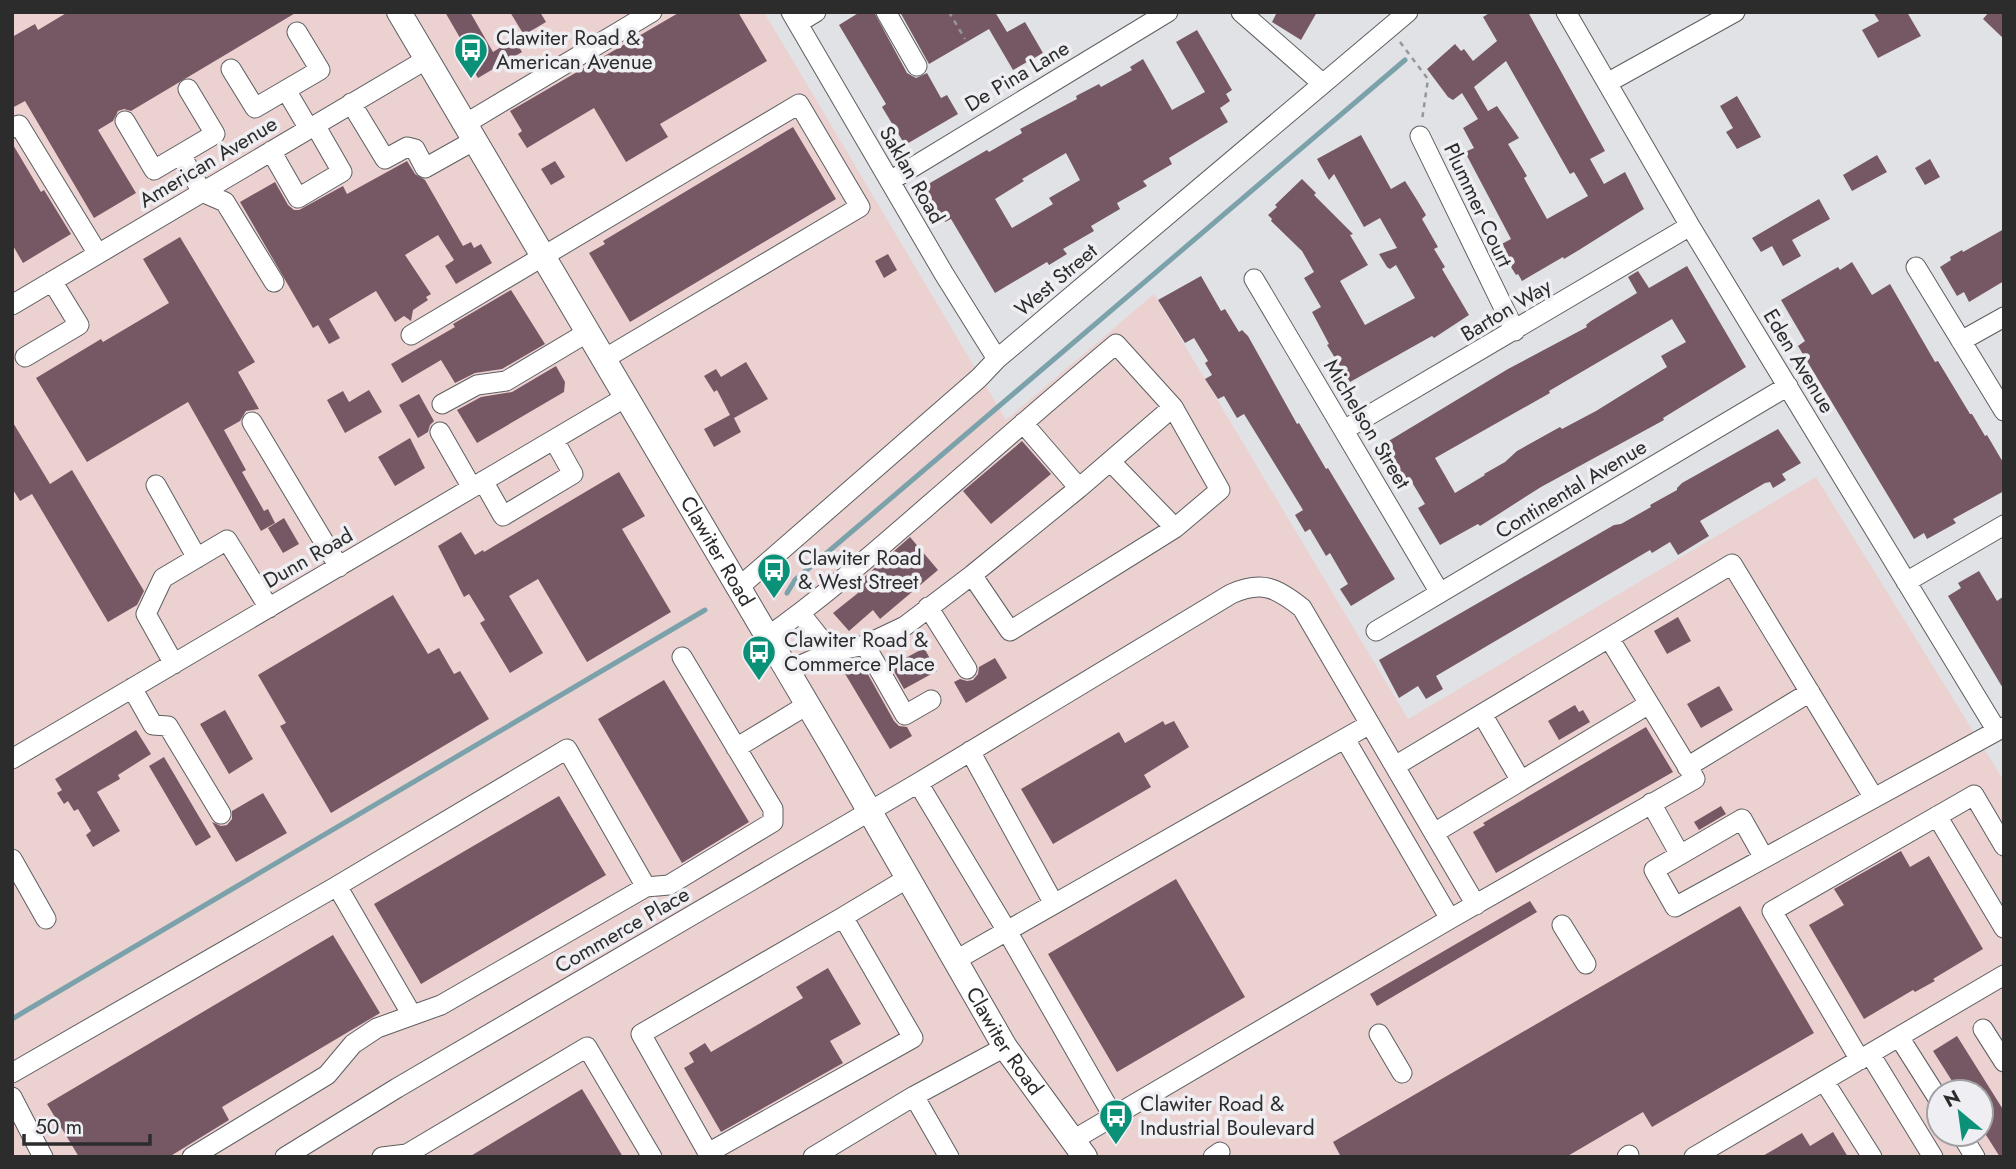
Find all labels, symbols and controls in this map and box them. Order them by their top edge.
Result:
place label: Clawiter Road & American Avenue [496,23,653,77]
bus stop icon: Clawiter Road & American Avenue [452,31,490,80]
street label: De Pina Lane [959,33,1075,119]
street label: American Avenue [133,109,283,215]
street label: Saklan Road [872,121,952,229]
street label: Plummer Court [1436,138,1520,272]
street label: West Street [1008,236,1104,324]
street label: Barton Way [1455,271,1558,349]
street label: Eden Avenue [1756,303,1842,419]
street label: Michelson Street [1316,353,1418,495]
street label: Continental Avenue [1490,432,1653,546]
street label: Clawiter Road [673,490,761,612]
street label: Dunn Road [258,520,358,596]
place label: Clawiter Road & West Street [798,543,922,597]
bus stop icon: Clawiter Road & West Street [755,551,793,600]
place label: Clawiter Road & Commerce Place [784,625,935,679]
bus stop icon: Clawiter Road & Commerce Place [740,633,778,682]
street label: Commerce Place [549,879,695,981]
street label: Clawiter Road [959,981,1050,1101]
north arrow [1925,1078,1995,1148]
text: N [1939,1083,1965,1114]
place label: Clawiter Road & Industrial Boulevard [1140,1089,1315,1143]
bus stop icon: Clawiter Road & Industrial Boulevard [1097,1097,1135,1146]
scale bar [24,1102,150,1146]
text: 50 m [35,1112,82,1142]

